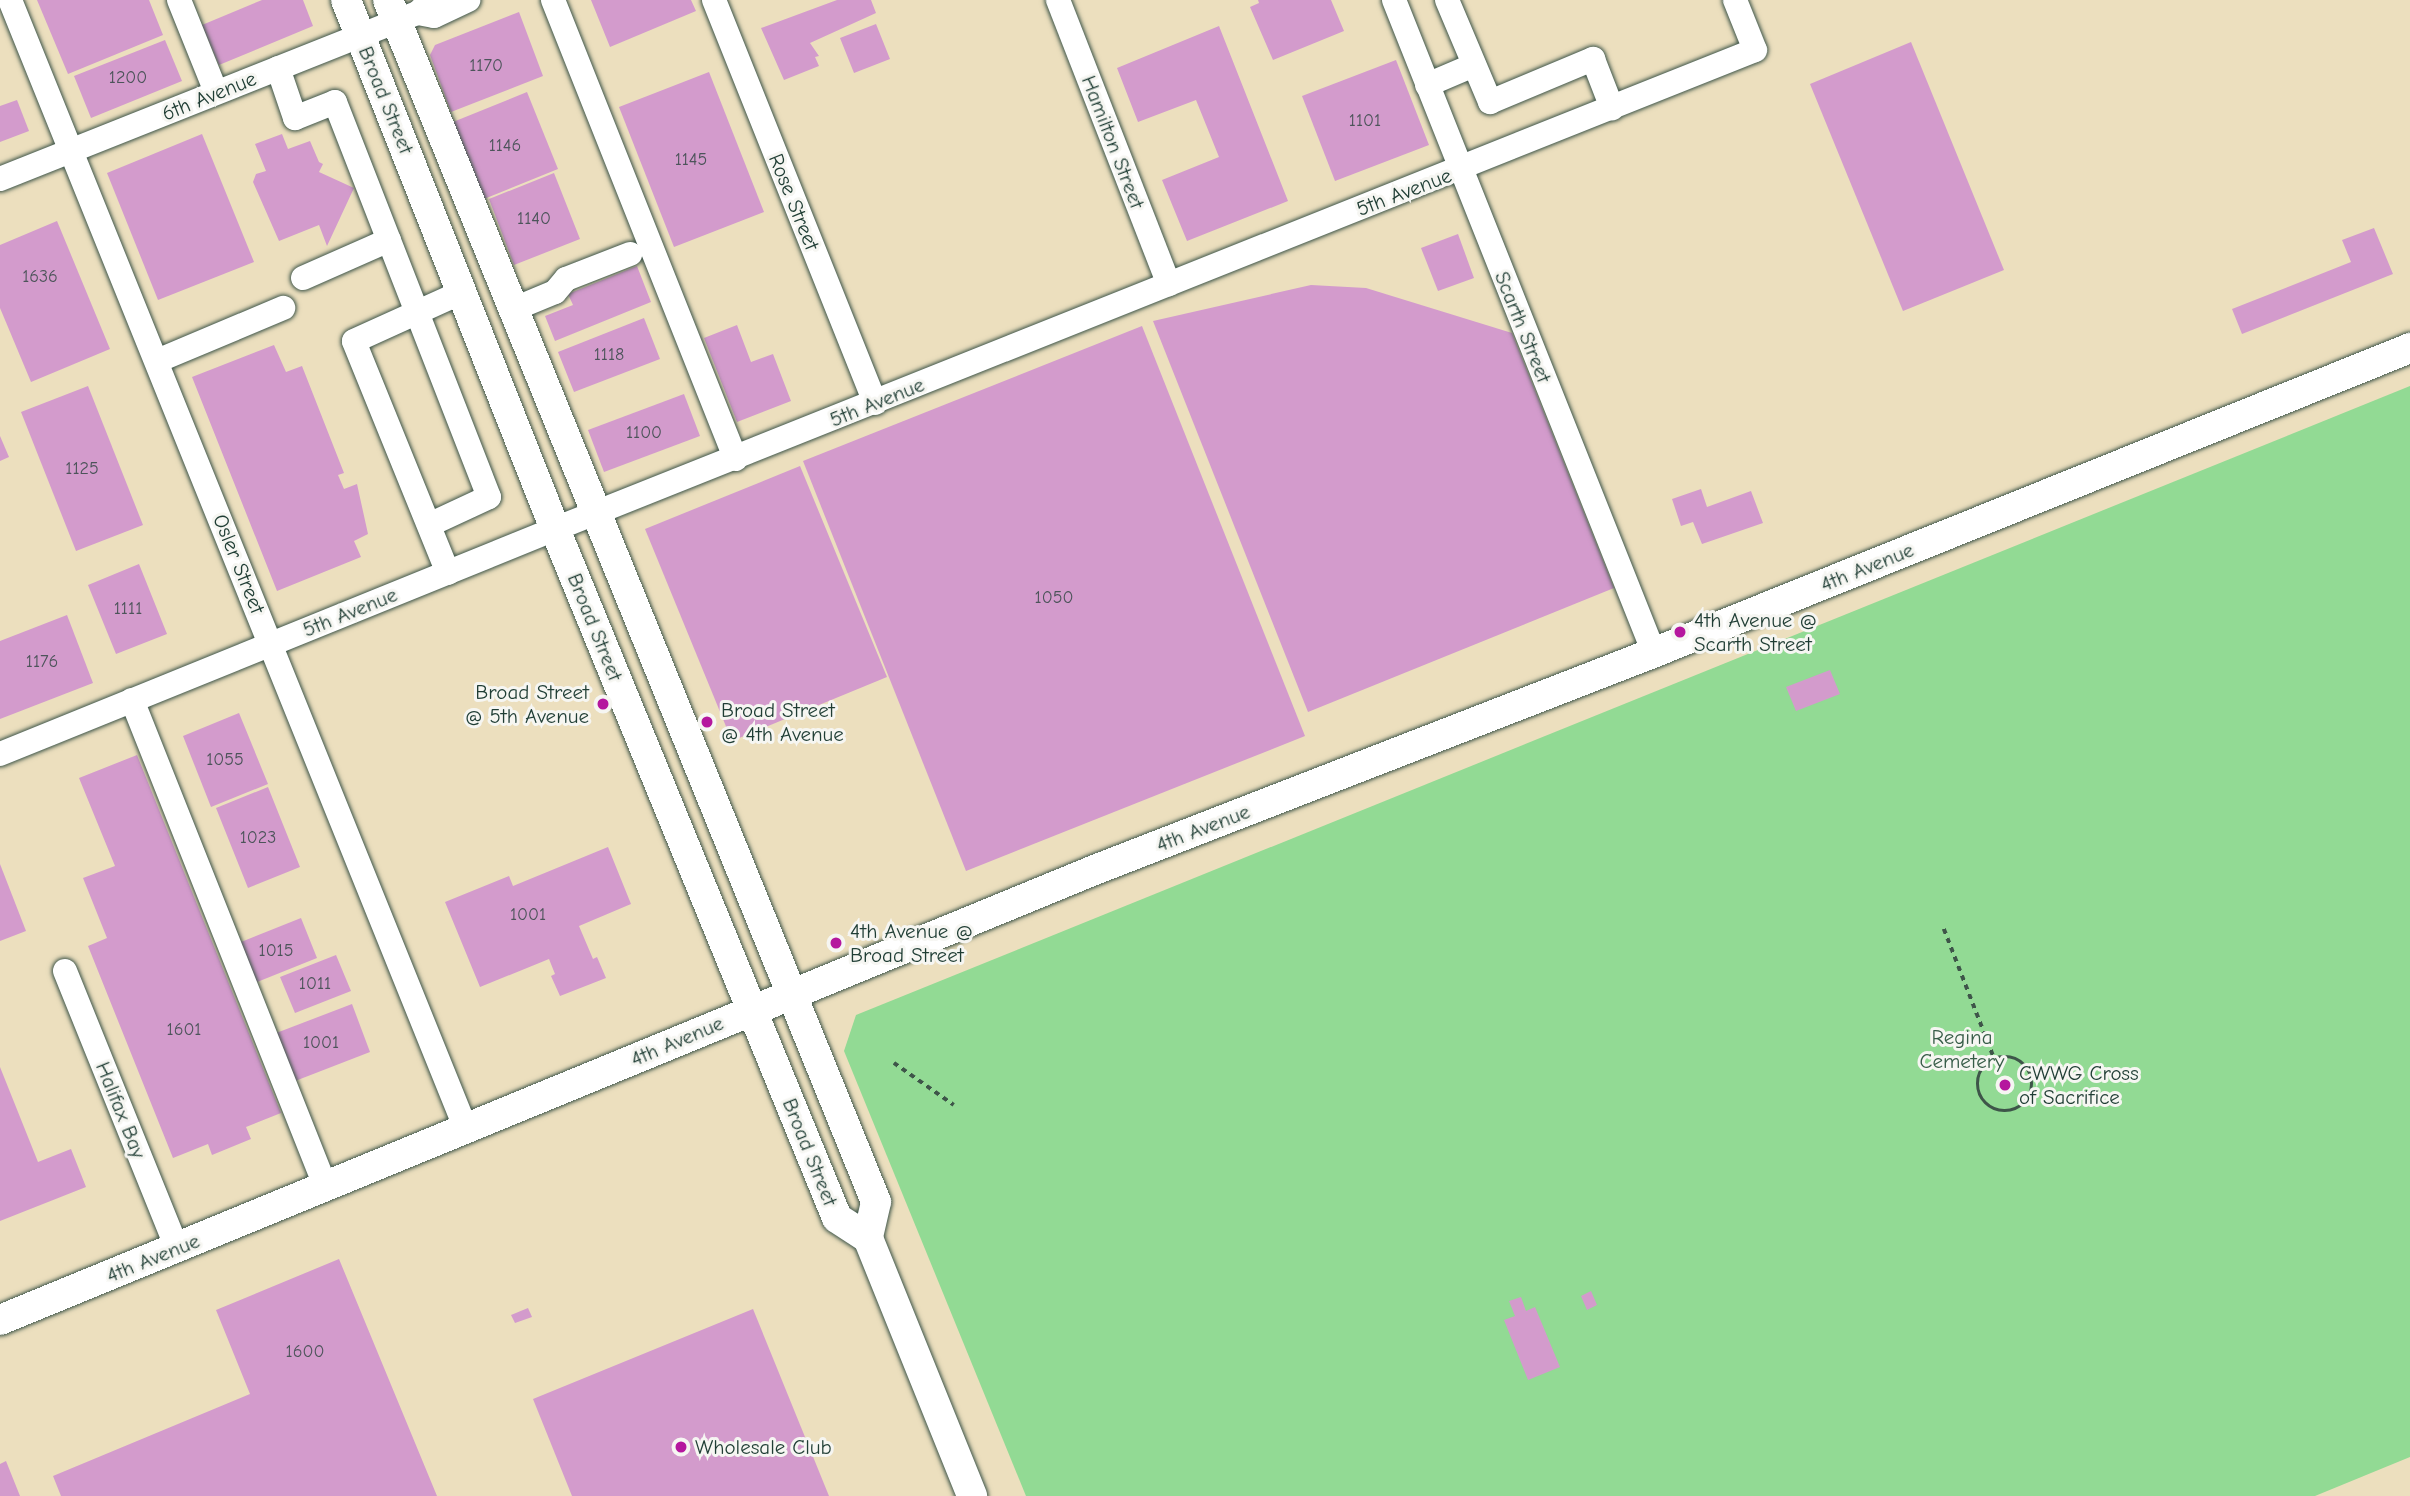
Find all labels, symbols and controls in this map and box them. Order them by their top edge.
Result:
street label: Broad Street [353,43,419,157]
house number: 1170 [469,55,503,77]
street label: 6th Avenue [158,66,260,126]
house number: 1200 [109,67,147,89]
street label: Hamilton Street [1076,72,1150,212]
house number: 1101 [1349,110,1381,132]
house number: 1146 [489,135,521,157]
house number: 1145 [675,149,707,171]
street label: Rose Street [763,150,825,254]
street label: 5th Avenue [1353,162,1455,222]
house number: 1140 [517,208,551,230]
house number: 1636 [22,266,58,288]
street label: Scarth Street [1489,268,1557,386]
house number: 1118 [594,344,624,366]
street label: 5th Avenue [826,372,928,432]
house number: 1100 [626,422,662,444]
house number: 1125 [65,458,99,480]
street label: Osler Street [208,510,270,618]
street label: 4th Avenue [1817,537,1917,597]
street label: Broad Street [562,570,628,684]
street label: 5th Avenue [299,582,401,642]
house number: 1050 [1035,587,1073,609]
house number: 1111 [114,598,142,620]
place label: 4th Avenue @ Scarth Street [1694,607,1817,657]
marker: 4th Avenue @ Scarth Street [1672,624,1688,640]
house number: 1176 [26,651,58,673]
place label: Broad Street @ 5th Avenue [465,679,589,729]
marker: Broad Street @ 5th Avenue [595,696,611,712]
place label: Broad Street @ 4th Avenue [721,697,844,747]
marker: Broad Street @ 4th Avenue [699,714,715,730]
house number: 1055 [206,749,244,771]
street label: 4th Avenue [1153,799,1253,857]
house number: 1023 [240,827,276,849]
house number: 1001 [510,904,546,926]
place label: 4th Avenue @ Broad Street [850,918,973,968]
marker: 4th Avenue @ Broad Street [828,935,844,951]
house number: 1015 [259,940,293,962]
house number: 1011 [299,973,331,995]
street label: 4th Avenue [627,1010,727,1072]
house number: 1601 [167,1019,201,1041]
park label: Regina Cemetery [1920,1024,2004,1074]
house number: 1001 [303,1032,339,1054]
street label: Halifax Bay [90,1058,152,1162]
place label: CWWG Cross of Sacrifice [2019,1060,2139,1110]
marker: CWWG Cross of Sacrifice [1997,1077,2013,1093]
street label: Broad Street [777,1095,843,1209]
street label: 4th Avenue [103,1228,203,1288]
house number: 1600 [286,1341,324,1363]
place label: Wholesale Club [695,1434,832,1460]
marker: Wholesale Club [673,1439,689,1455]

